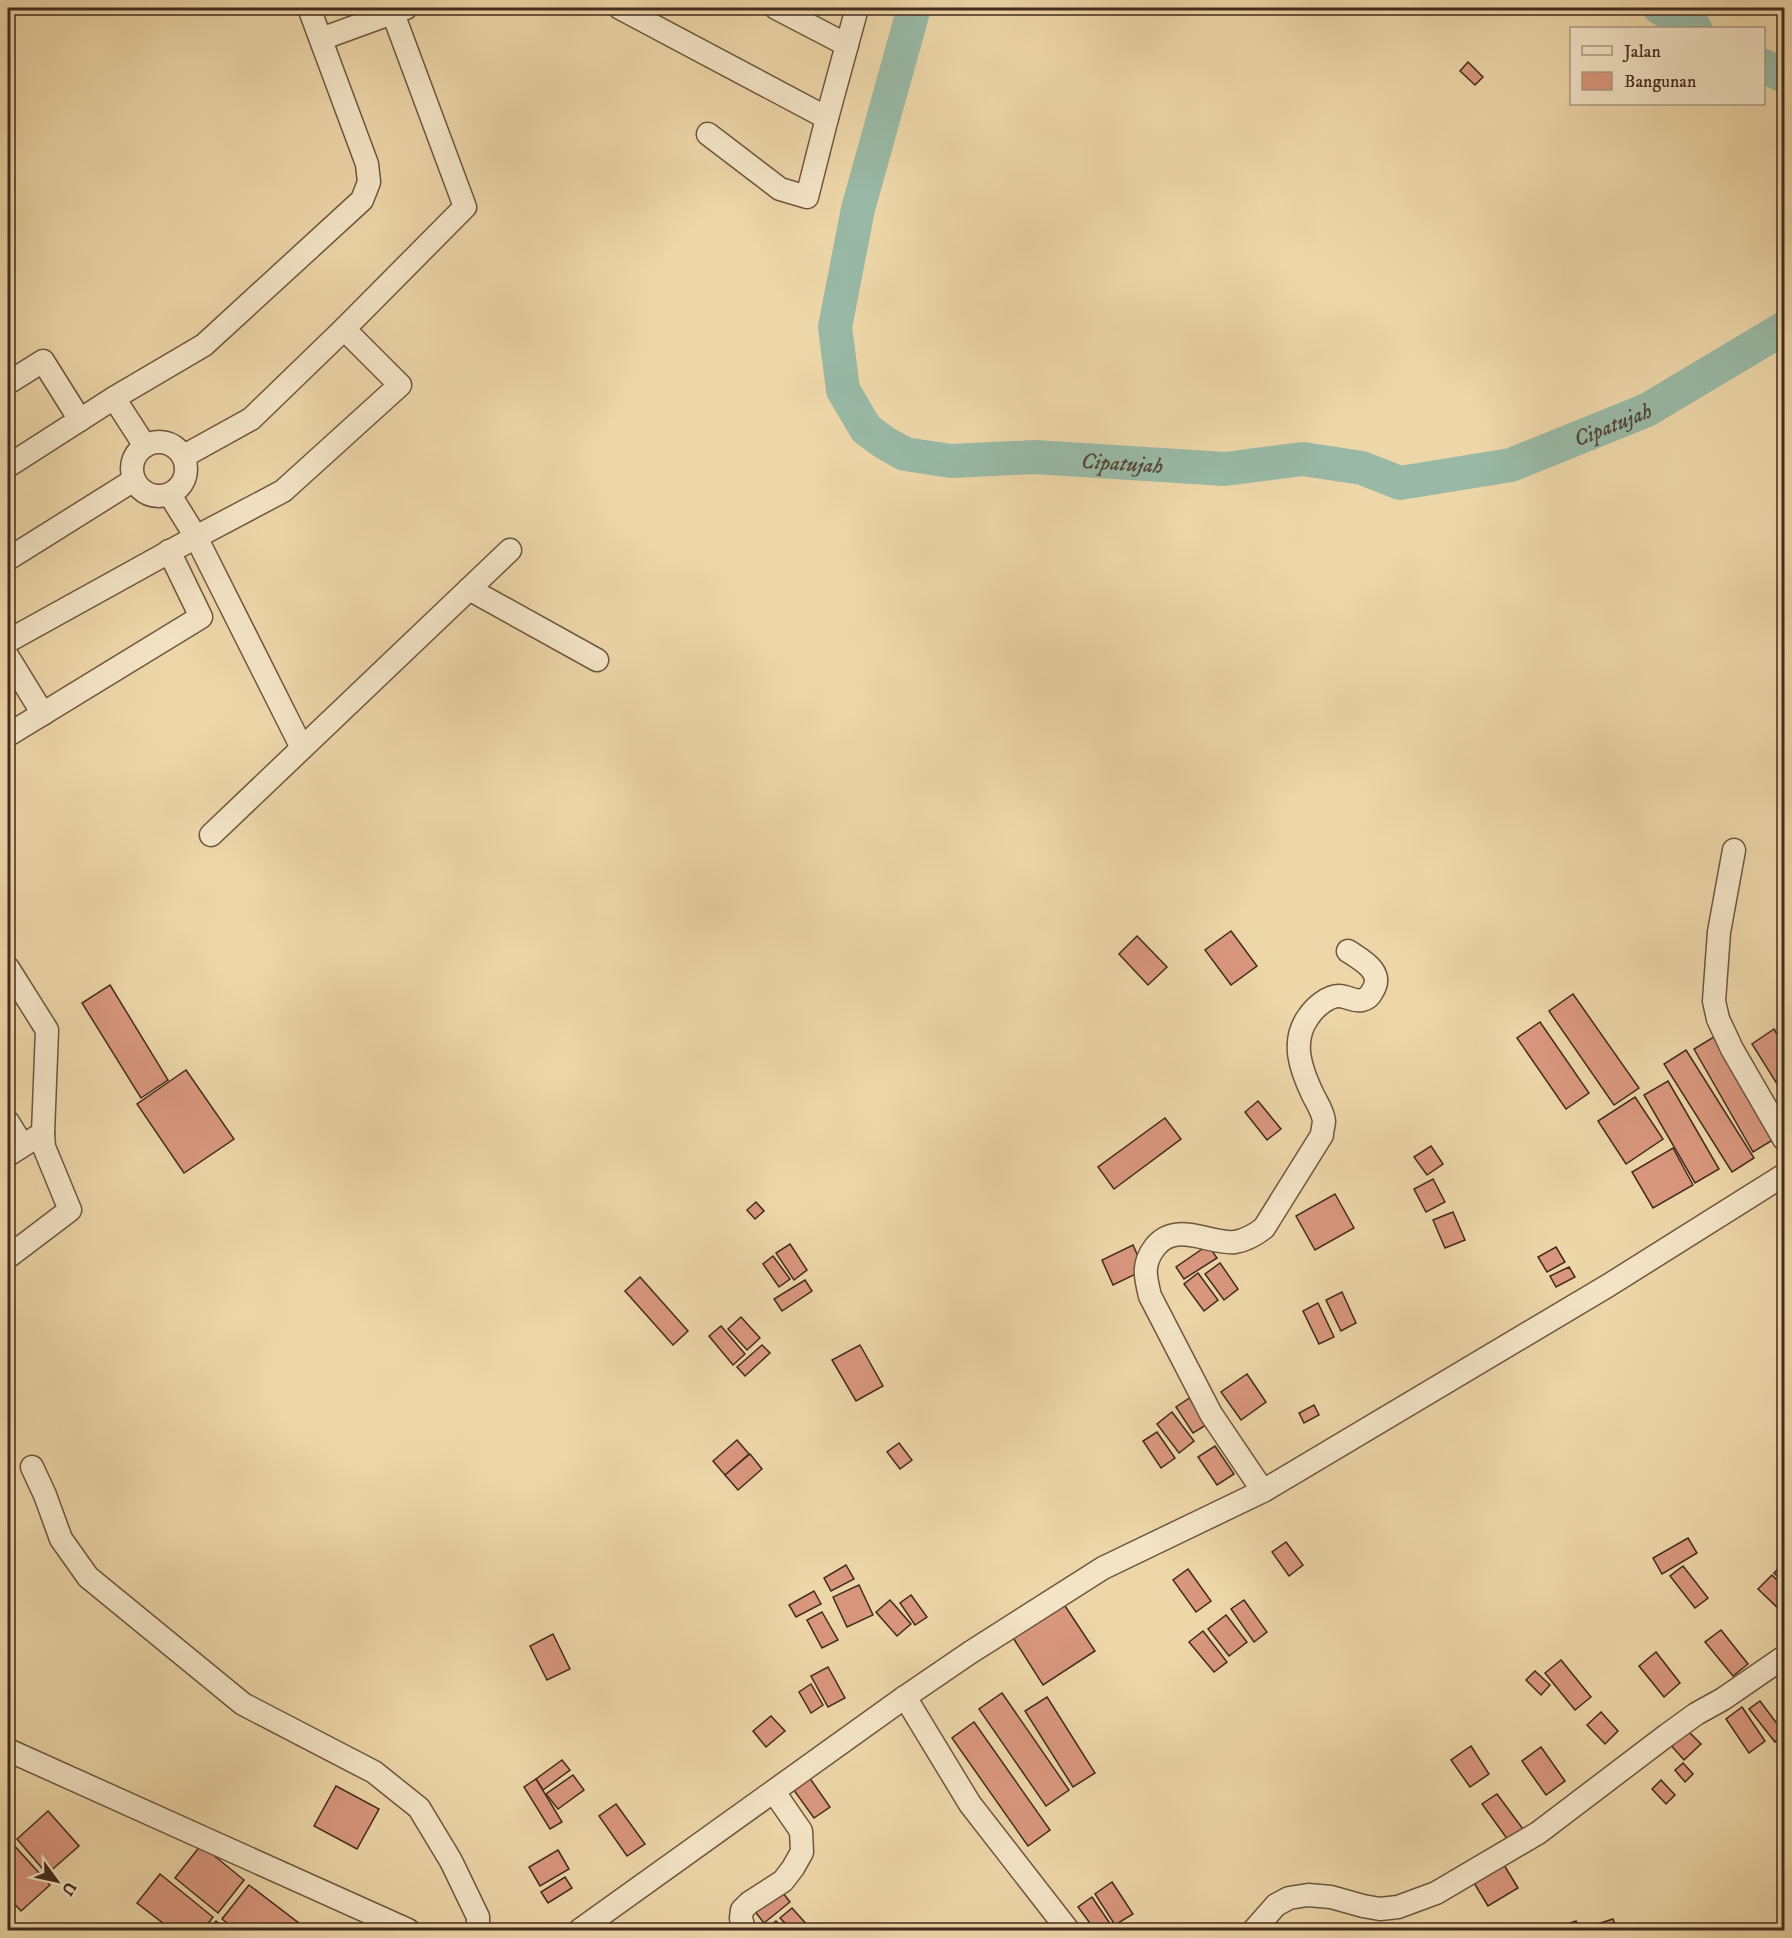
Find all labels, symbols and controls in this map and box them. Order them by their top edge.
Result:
legend [1570,27,1765,105]
text: Jalan [1622,41,1662,63]
text: Bangunan [1624,71,1697,93]
water label: Cipatujah [1570,397,1656,453]
water label: Cipatujah [1080,448,1164,480]
north arrow [27,1851,87,1911]
text: U [57,1878,81,1900]

